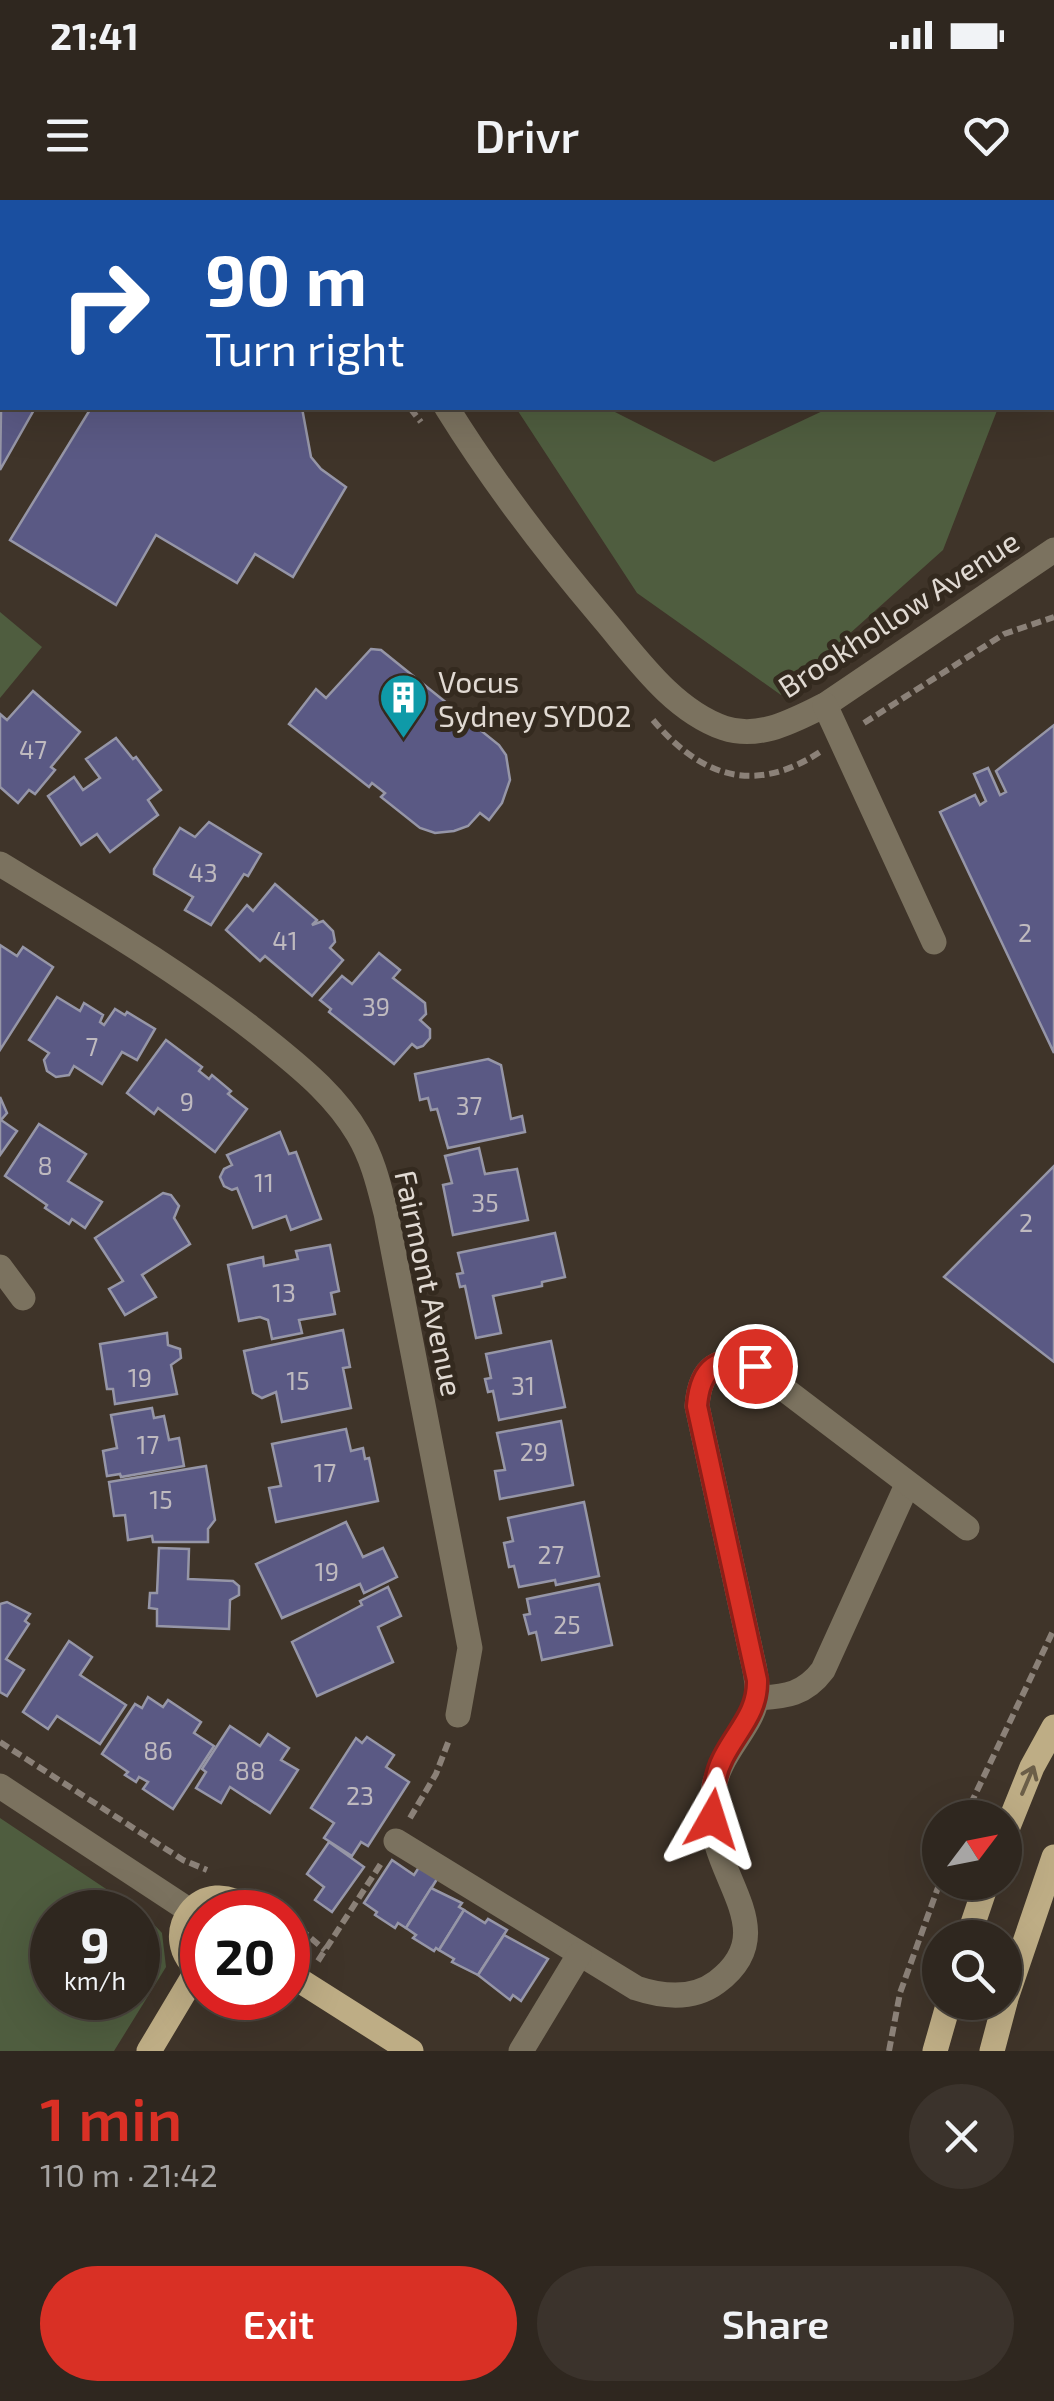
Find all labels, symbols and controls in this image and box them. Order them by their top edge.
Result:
text: 21:41 [50,12,139,58]
icon: menu [40,108,95,163]
text: Drivr [475,108,579,162]
icon: heart [959,108,1014,163]
text: 90 m [205,236,367,320]
icon: right [40,240,170,370]
text: Turn right [205,321,405,375]
street label: Brookhollow Avenue [771,522,1025,704]
place label: Vocus Sydney SYD02 [438,663,632,733]
building icon: Vocus Sydney SYD02 [377,672,429,740]
house number: 47 [19,734,47,764]
house number: 43 [188,857,218,887]
house number: 2 [1018,917,1032,947]
house number: 41 [272,925,298,955]
house number: 39 [362,991,390,1021]
house number: 7 [86,1031,99,1061]
house number: 9 [180,1086,194,1116]
house number: 37 [456,1090,483,1120]
house number: 8 [37,1150,53,1180]
house number: 11 [254,1167,274,1197]
street label: Fairmont Avenue [388,1167,472,1399]
house number: 35 [471,1187,499,1217]
house number: 2 [1019,1207,1033,1237]
house number: 13 [272,1277,296,1307]
pin [713,1324,798,1409]
icon: arrive [728,1339,783,1394]
house number: 19 [128,1362,152,1392]
house number: 15 [286,1365,310,1395]
house number: 31 [511,1370,535,1400]
house number: 17 [137,1429,160,1459]
house number: 29 [520,1436,548,1466]
house number: 17 [314,1457,337,1487]
house number: 15 [149,1484,173,1514]
house number: 27 [538,1539,565,1569]
house number: 19 [315,1556,339,1586]
house number: 25 [553,1609,581,1639]
house number: 86 [143,1735,173,1765]
house number: 88 [235,1755,265,1785]
one-way arrow [1020,1765,1038,1796]
position arrow [660,1767,764,1871]
house number: 23 [346,1780,374,1810]
north arrow [922,1800,1022,1900]
map controls [922,1800,1022,2020]
speed limit sign: 20 [180,1890,310,2020]
text: 9 [80,1913,110,1973]
button: search [922,1920,1022,2020]
text: km/h [64,1965,126,1995]
text: 1 min [40,2081,182,2153]
button: close [909,2084,1014,2189]
text: 110 m · 21:42 [40,2155,218,2193]
button: Exit [40,2266,517,2381]
button: Share [537,2266,1014,2381]

